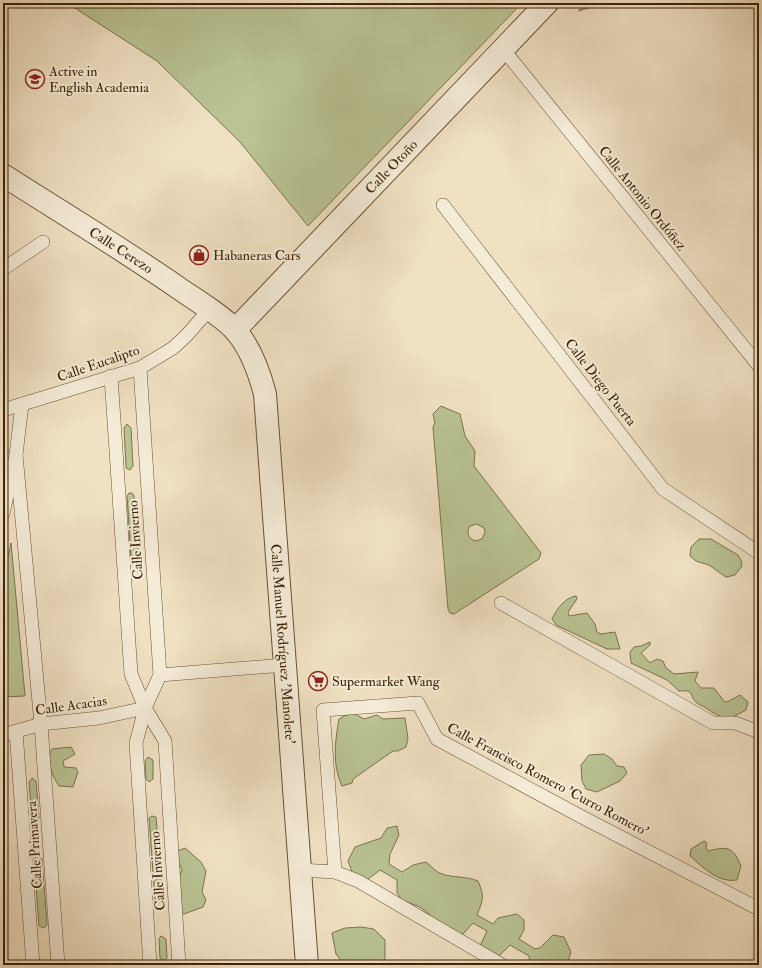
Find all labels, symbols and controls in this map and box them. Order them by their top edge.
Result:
place label: Active in English Academia [48,63,149,96]
school or university icon: Active in English Academia [24,68,46,90]
street label: Calle Otoño [362,136,421,197]
street label: Calle Antonio Ordóñez [595,143,690,254]
street label: Calle Cerezo [86,223,156,277]
shop icon: Habaneras Cars [188,244,210,266]
place label: Habaneras Cars [213,247,301,264]
street label: Calle Diego Puerta [561,335,640,430]
street label: Calle Eucalipto [55,341,142,386]
street label: Calle Invierno [124,500,147,580]
street label: Calle Manuel Rodríguez 'Manolete' [267,543,299,745]
supermarket icon: Supermarket Wang [307,670,329,692]
place label: Supermarket Wang [332,673,441,691]
street label: Calle Acacias [34,692,108,719]
street label: Calle Francisco Romero 'Curro Romero' [444,719,652,840]
street label: Calle Primavera [23,800,46,889]
street label: Calle Invierno [146,831,169,911]

